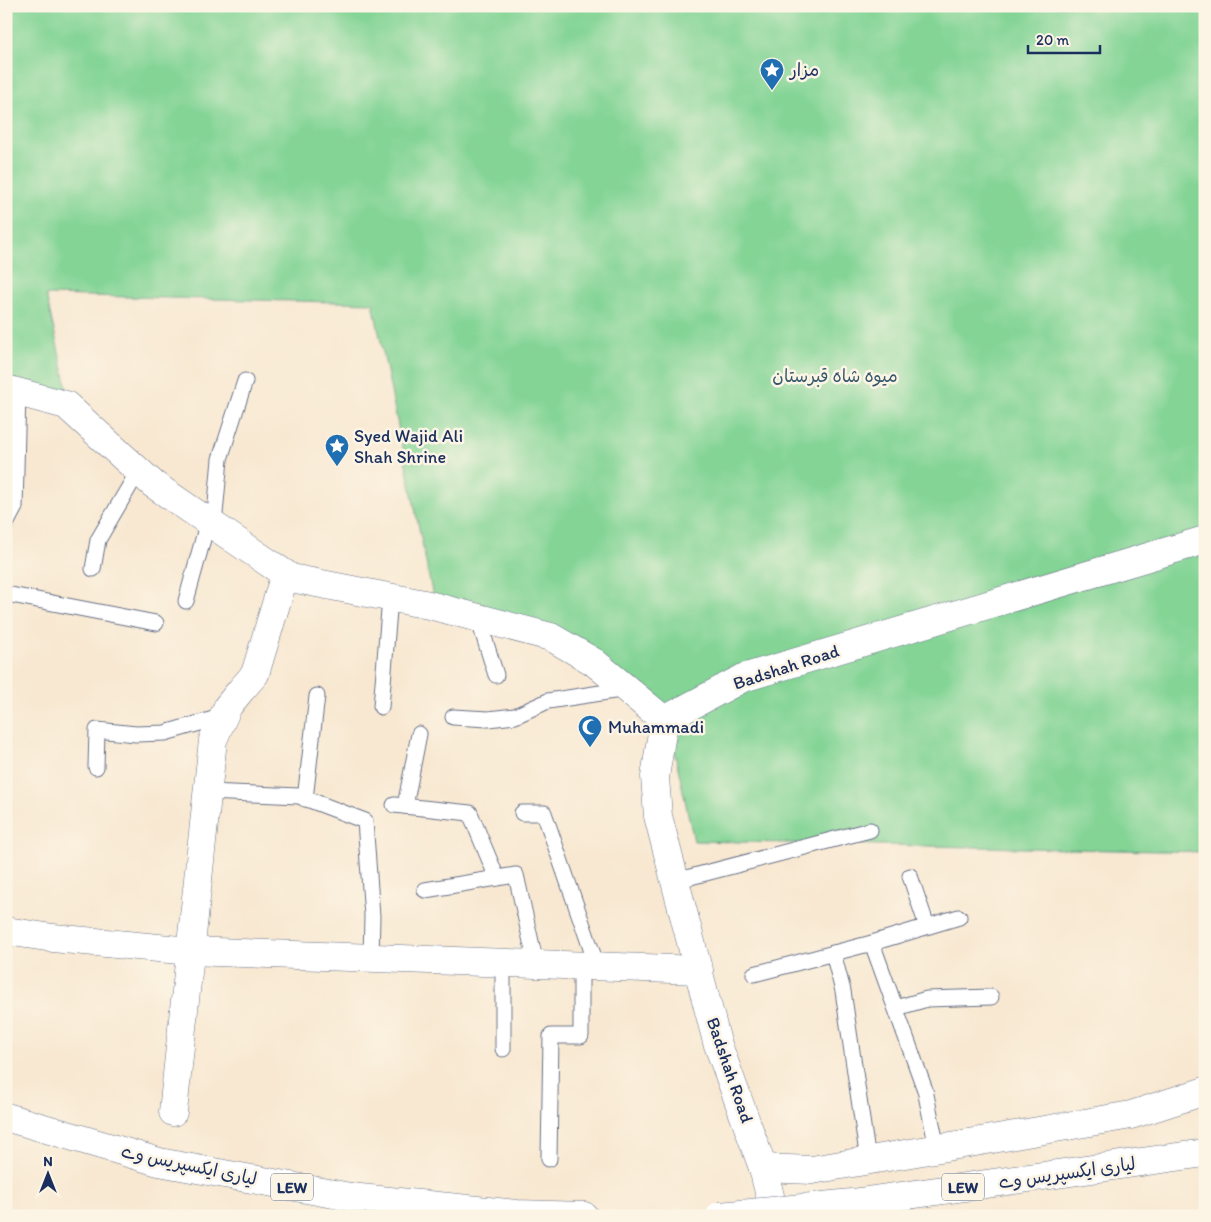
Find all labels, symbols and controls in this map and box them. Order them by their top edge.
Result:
scale bar [1028,22,1101,54]
text: 20 m [1036,31,1070,49]
place icon: مزار [759,57,785,91]
place label: مزار [788,59,819,81]
park label: میوہ شاہ قبرستان [772,365,898,387]
place label: Syed Wajid Ali Shah Shrine [354,425,463,468]
place icon: Syed Wajid Ali Shah Shrine [324,433,350,467]
street label: Badshah Road [730,639,842,694]
mosque icon: Muhammadi [577,714,603,748]
place label: Muhammadi [608,716,704,738]
street label: Badshah Road [702,1014,758,1126]
street label: لیاری ایکسپریس وے [119,1140,259,1191]
north arrow [22,1150,72,1200]
street label: لیاری ایکسپریس وے [997,1152,1137,1195]
text: N [43,1153,53,1170]
road number: LEW [271,1174,313,1200]
road number: LEW [942,1174,984,1200]

